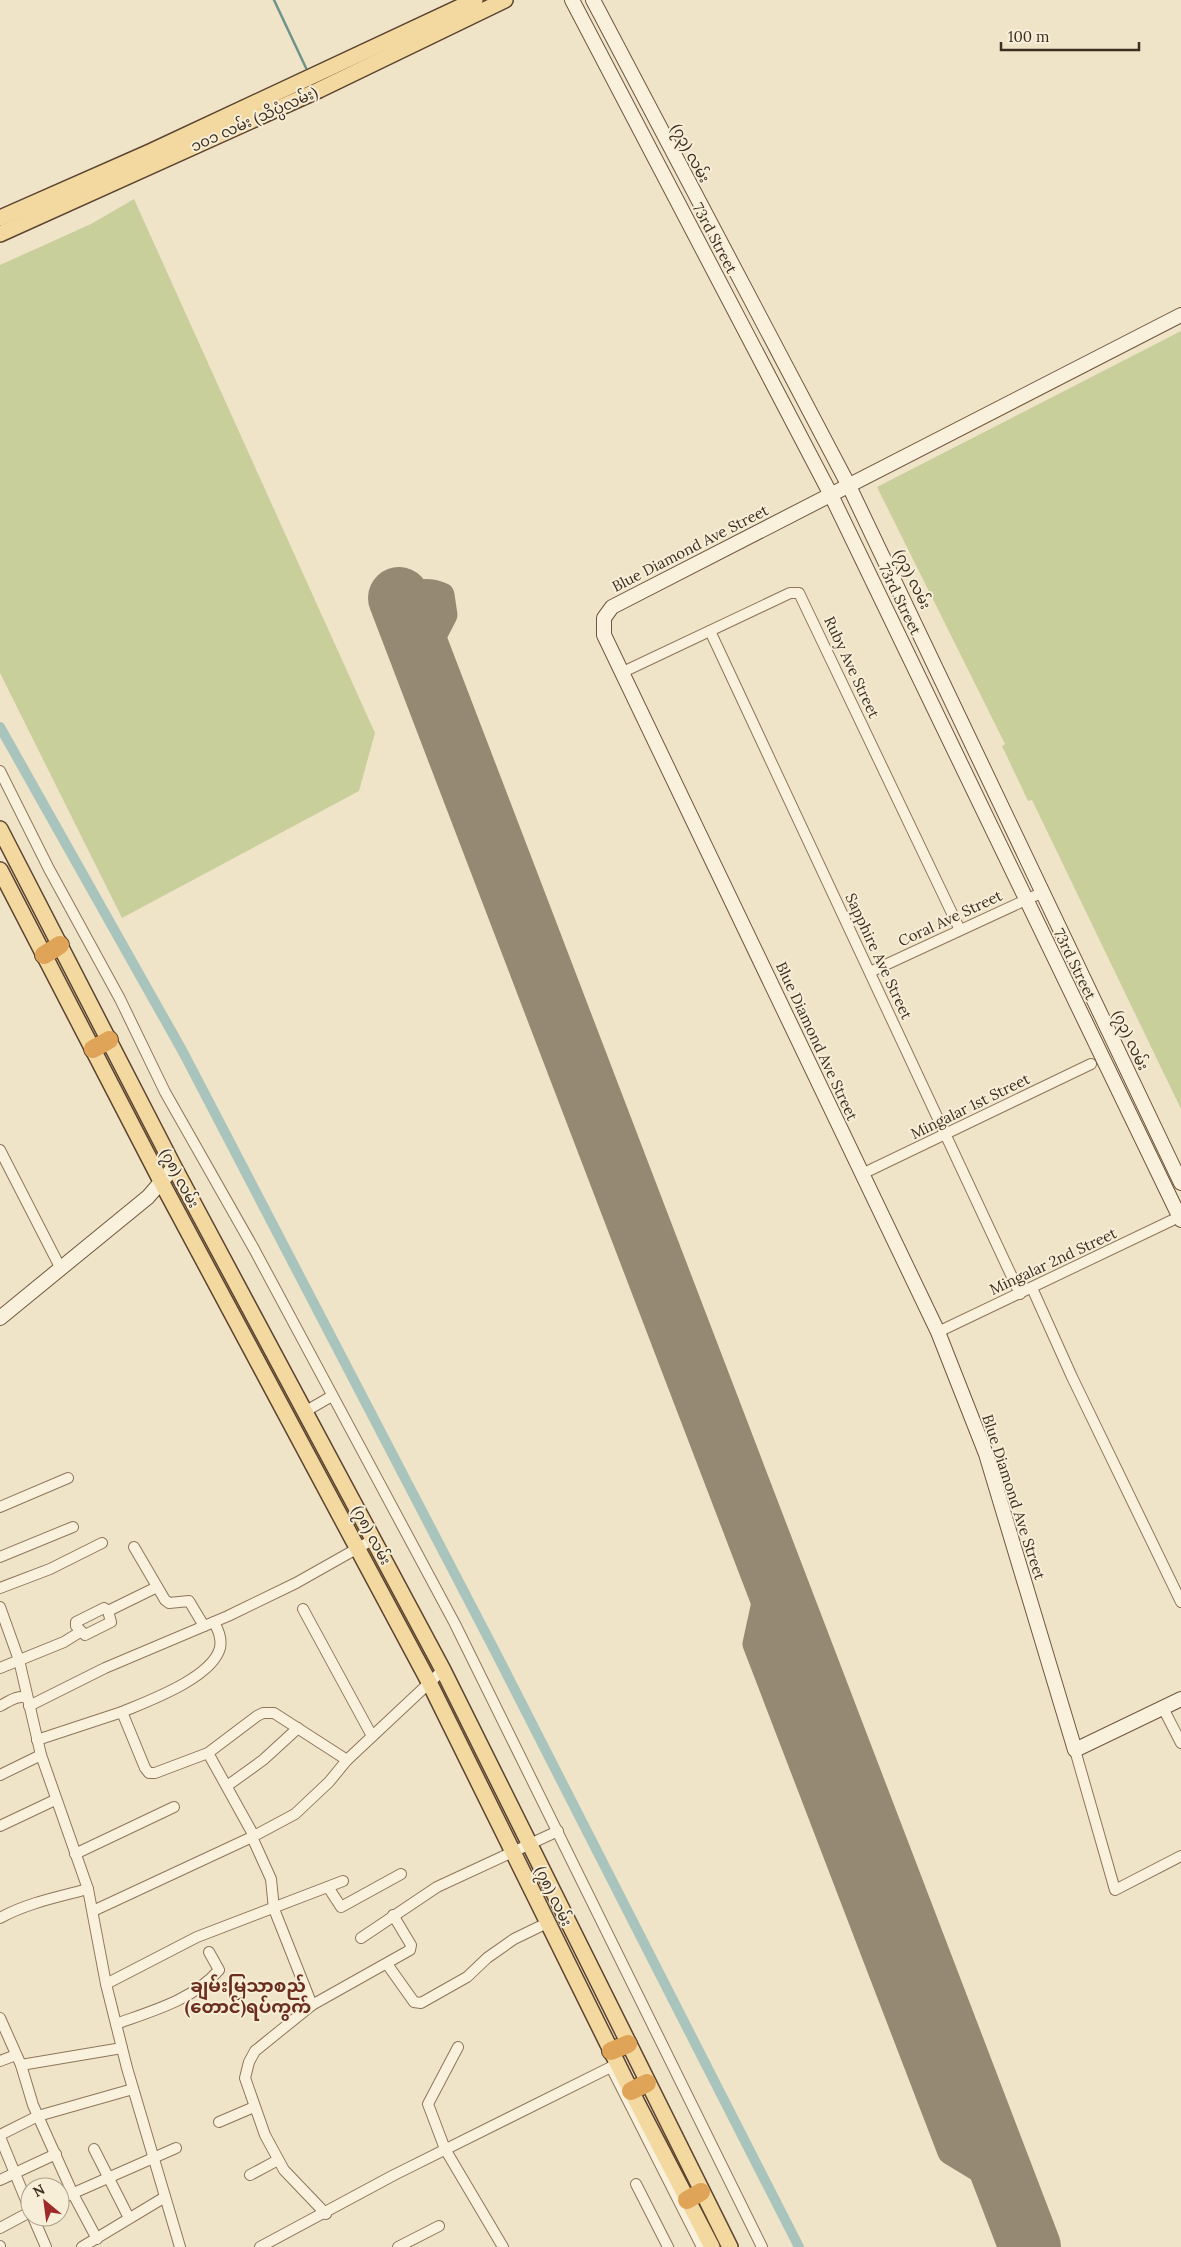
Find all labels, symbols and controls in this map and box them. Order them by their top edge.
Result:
scale bar [1001,20,1138,52]
text: 100 m [1008,27,1049,46]
street label: ၁၀၁ လမ်း (သိပ္ပံလမ်း) [188,82,322,159]
street label: (၇၃) လမ်း [665,120,714,187]
street label: 73rd Street [689,199,742,277]
street label: Blue Diamond Ave Street [609,500,771,596]
street label: (၇၃) လမ်း [888,546,936,613]
street label: 73rd Street [875,560,926,638]
street label: Ruby Ave Street [820,613,884,721]
street label: Coral Ave Street [895,886,1005,950]
street label: Sapphire Ave Street [841,890,917,1022]
street label: 73rd Street [1050,925,1101,1003]
street label: Blue Diamond Ave Street [772,959,862,1124]
street label: (၇၃) လမ်း [1106,1007,1153,1074]
street label: Mingalar 1st Street [907,1069,1033,1143]
street label: (၇၈) လမ်း [154,1145,204,1212]
street label: Mingalar 2nd Street [986,1223,1120,1299]
street label: Blue Diamond Ave Street [978,1412,1050,1582]
street label: (၇၈) လမ်း [346,1502,396,1569]
street label: (၇၈) လမ်း [529,1863,577,1931]
district label: ချမ်းမြသာစည် (တောင်)ရပ်ကွက် [185,1974,311,2021]
north arrow [20,2177,70,2227]
text: N [30,2180,48,2201]

